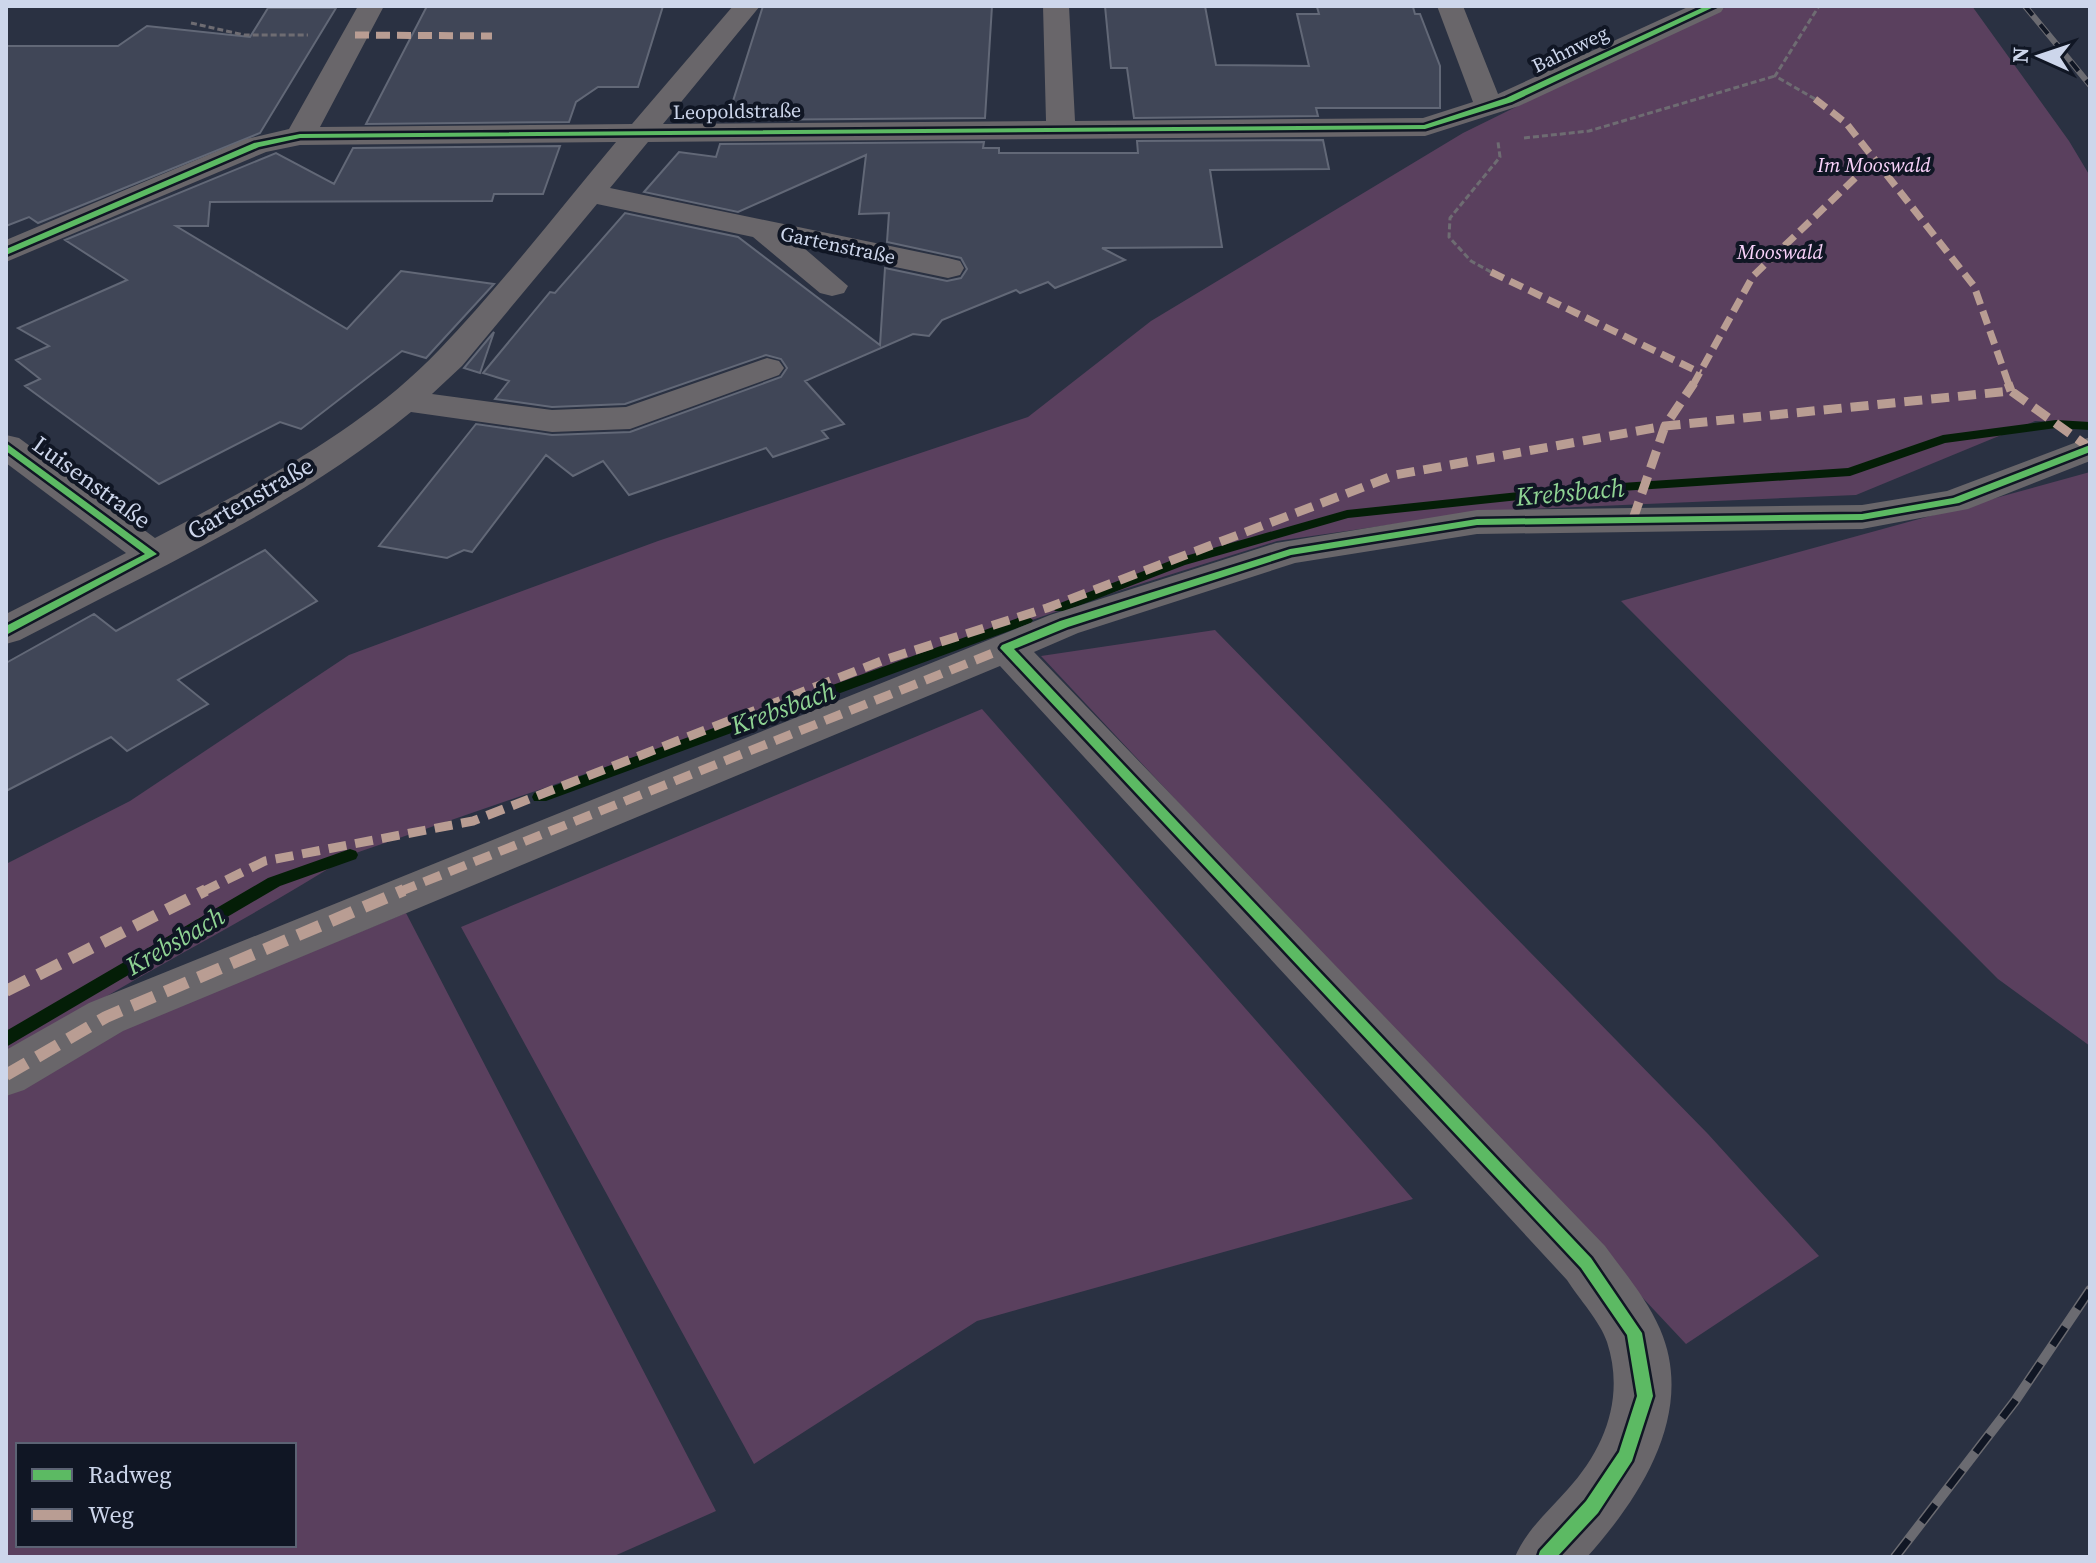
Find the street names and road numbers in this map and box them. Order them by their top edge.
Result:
street label: Bahnweg [1527,18,1613,80]
street label: Leopoldstraße [673,96,801,126]
street label: Gartenstraße [778,219,898,271]
street label: Luisenstraße [26,428,158,536]
street label: Gartenstraße [181,449,319,547]

